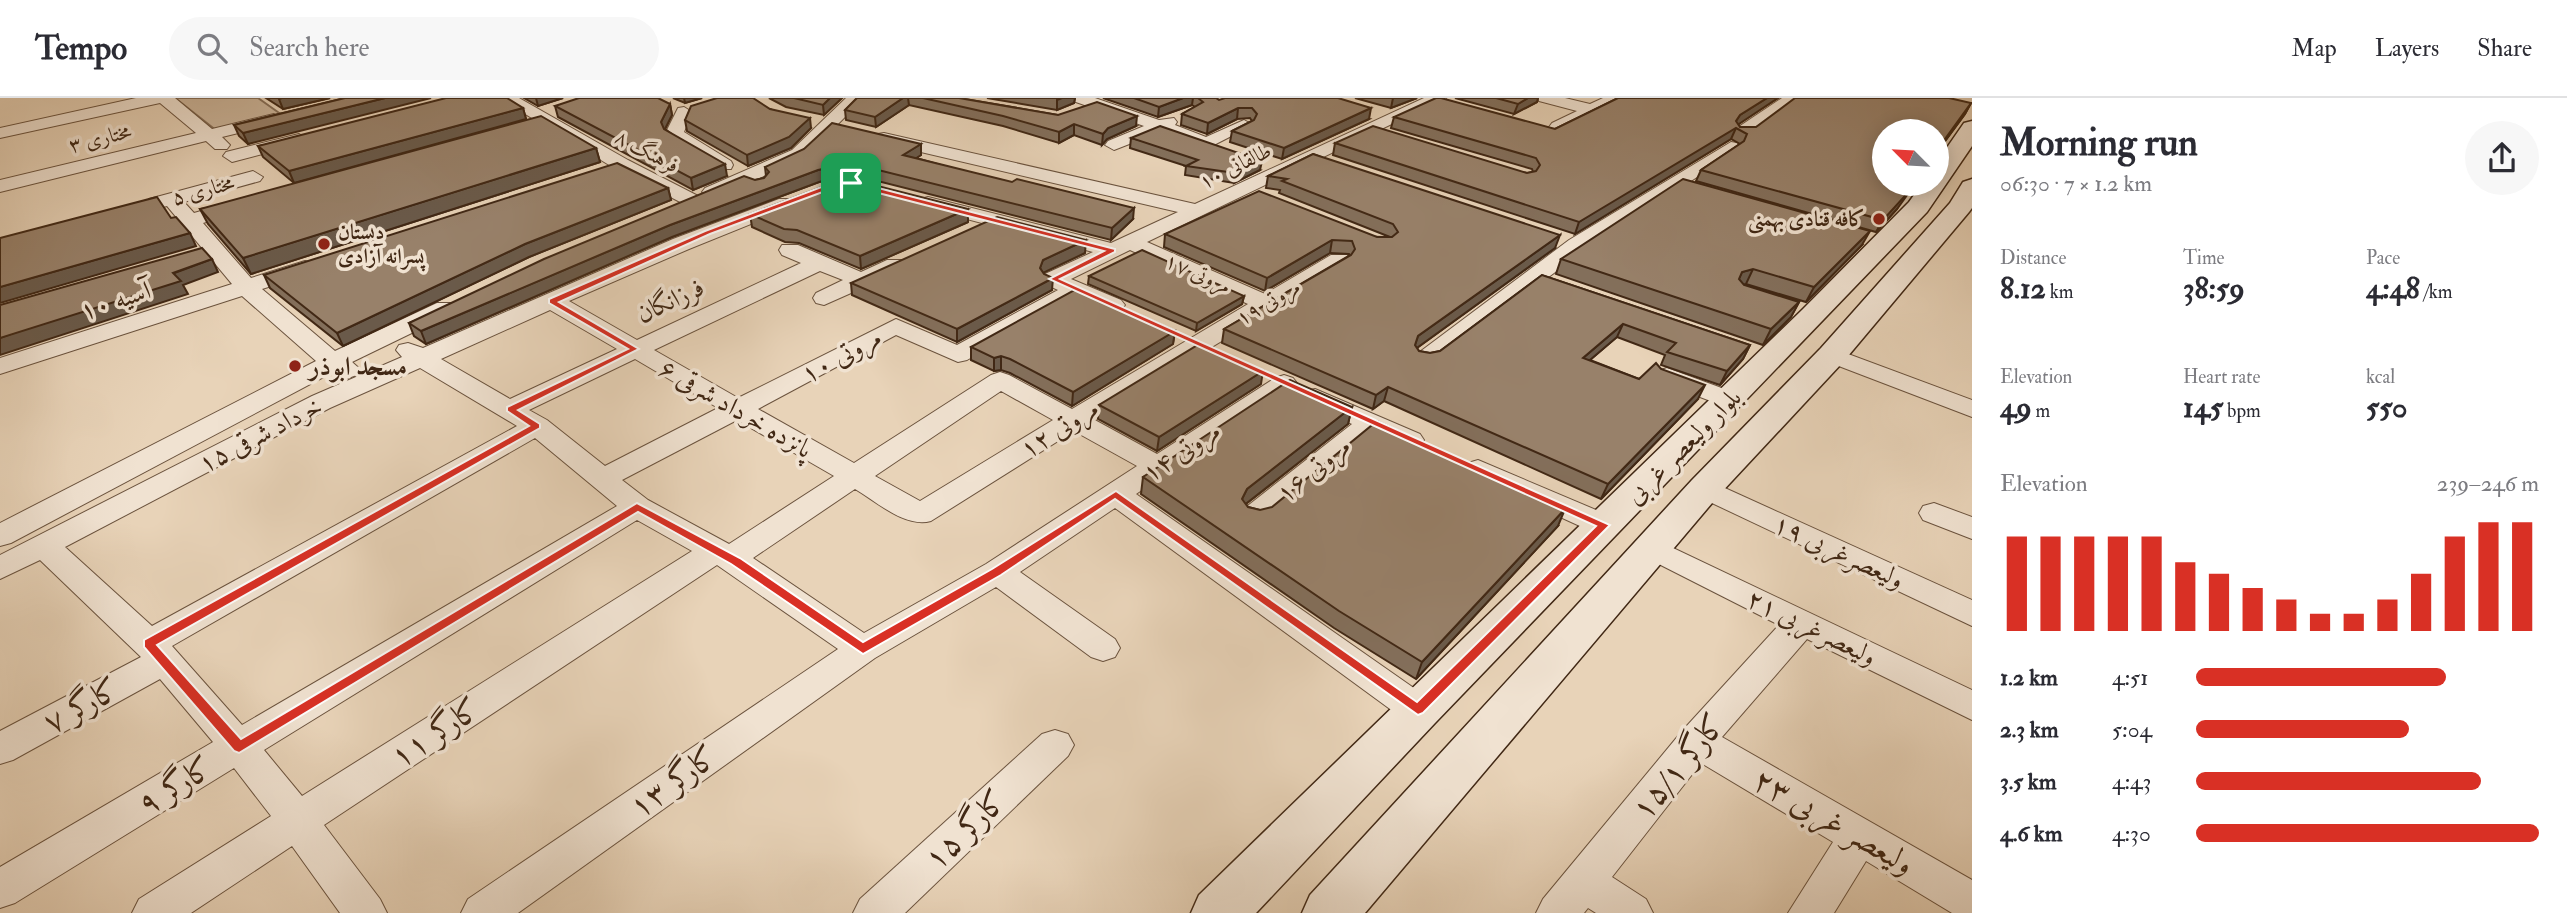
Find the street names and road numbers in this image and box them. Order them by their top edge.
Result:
street label: مختاری ۳ [66,118,135,159]
street label: فرهنگ ۸ [610,123,683,179]
street label: طالقانی ۱۰ [1194,137,1276,196]
street label: مختاری ۵ [169,169,238,212]
street label: مروتی ۱۷ [1160,247,1235,301]
street label: فرزانگان [631,270,709,330]
street label: مروتی ۱۹ [1231,273,1306,332]
street label: آسیه ۱۰ [76,274,157,327]
street label: مروتی ۱۰ [796,321,888,391]
street label: پانزده خرداد شرقی ۶ [652,352,819,468]
street label: بلوار ولیعصر غربی [1619,382,1750,513]
street label: ۱۵ خرداد شرقی [193,390,328,480]
street label: مروتی ۱۲ [1014,392,1105,466]
street label: مروتی ۱۴ [1136,415,1227,490]
street label: مروتی ۱۶ [1270,430,1358,510]
street label: ولیعصرغربی ۱۹ [1767,508,1909,598]
street label: ولیعصرغربی ۲۱ [1741,583,1882,675]
street label: کارگر ۷ [36,668,126,742]
street label: کارگر ۱۱ [382,687,488,777]
street label: کارگر ۱۵/۱ [1621,704,1735,828]
street label: کارگر ۱۳ [620,735,726,827]
street label: کارگر ۹ [130,746,220,824]
street label: ولیعصر غربی ۲۳ [1745,760,1921,886]
street label: کارگر ۱۵ [914,780,1016,878]

